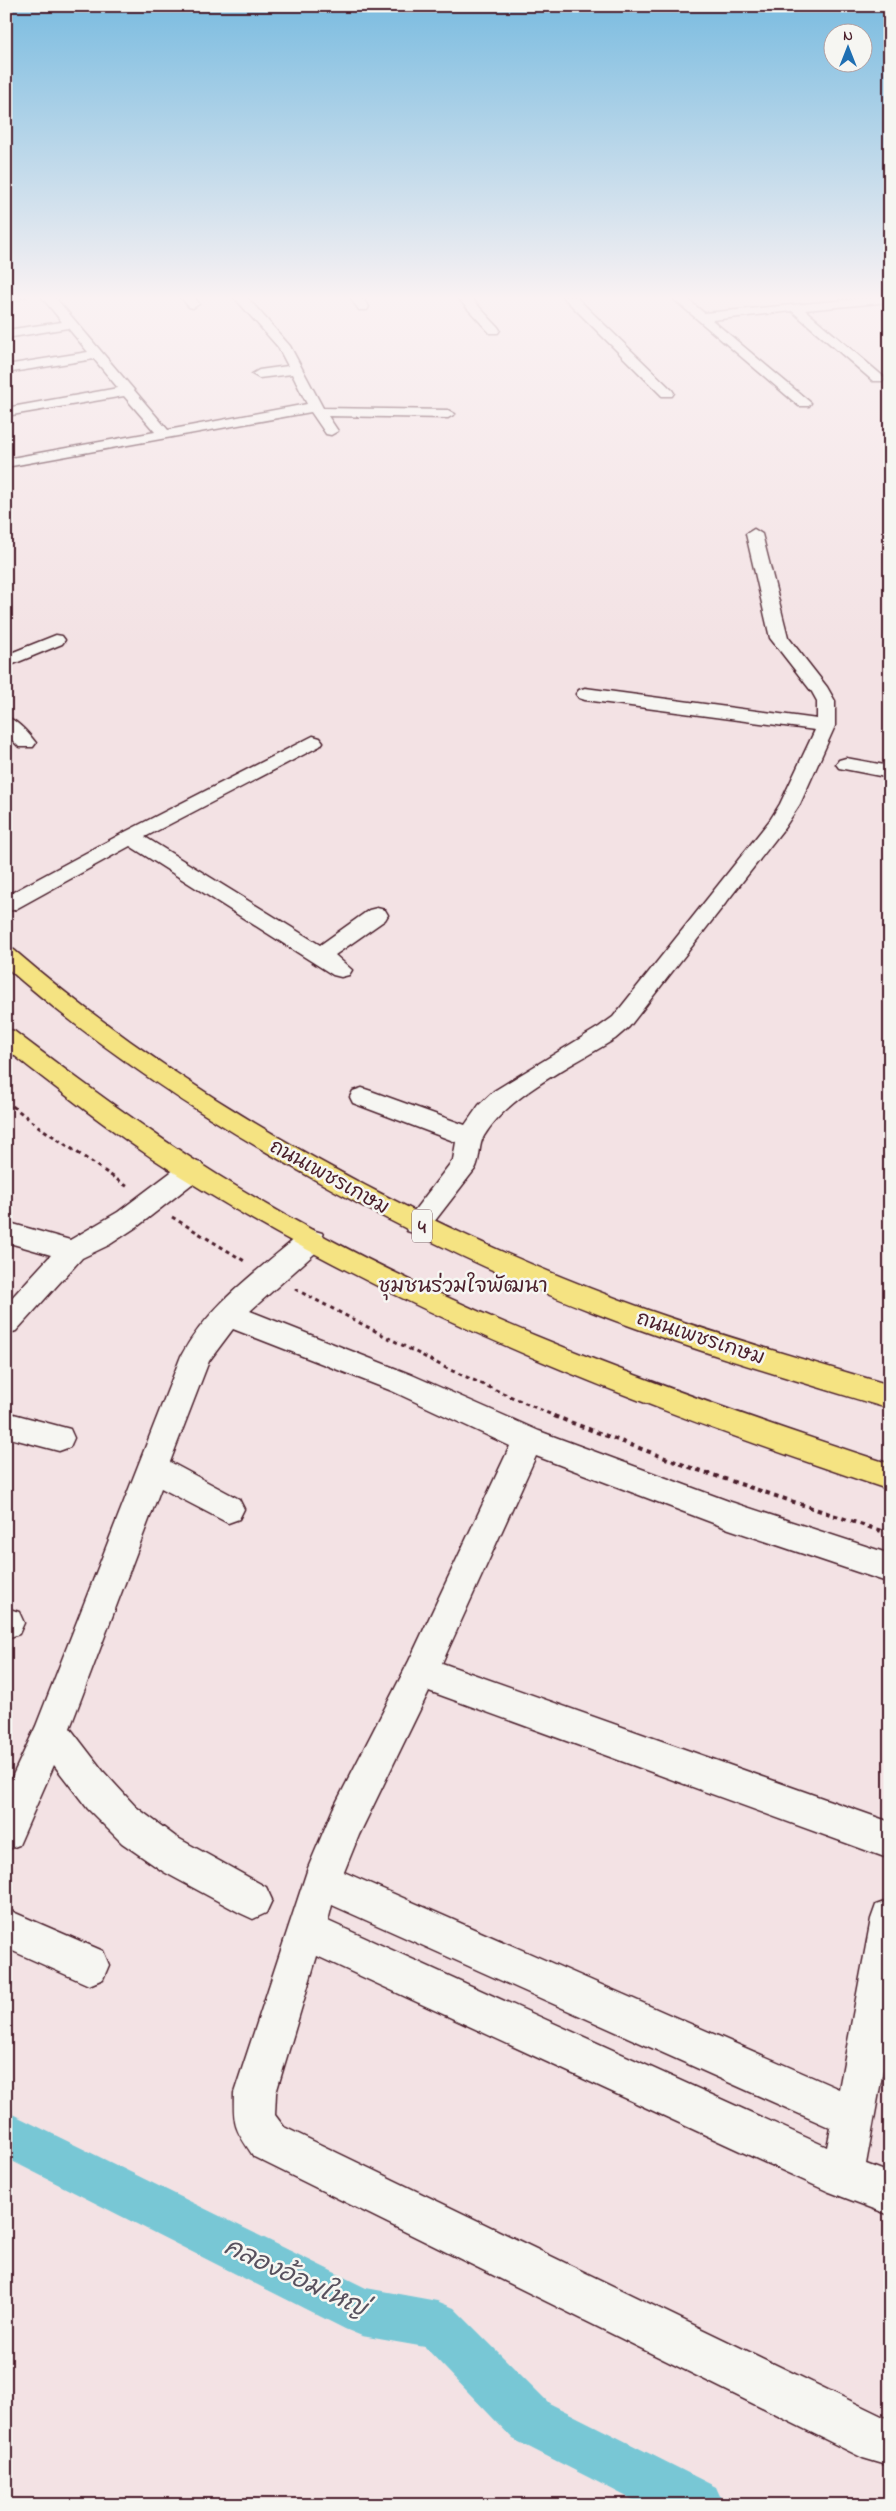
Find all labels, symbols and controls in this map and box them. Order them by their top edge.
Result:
north arrow [824,22,874,72]
text: N [843,26,853,47]
street label: ถนนเพชรเกษม [264,1133,394,1223]
road number: 4 [412,1210,432,1242]
district label: ชุมชนร่วมใจพัฒนา [378,1272,548,1302]
street label: ถนนเพชรเกษม [633,1305,768,1374]
water label: คลองอ้อมใหญ่ [218,2229,377,2330]

